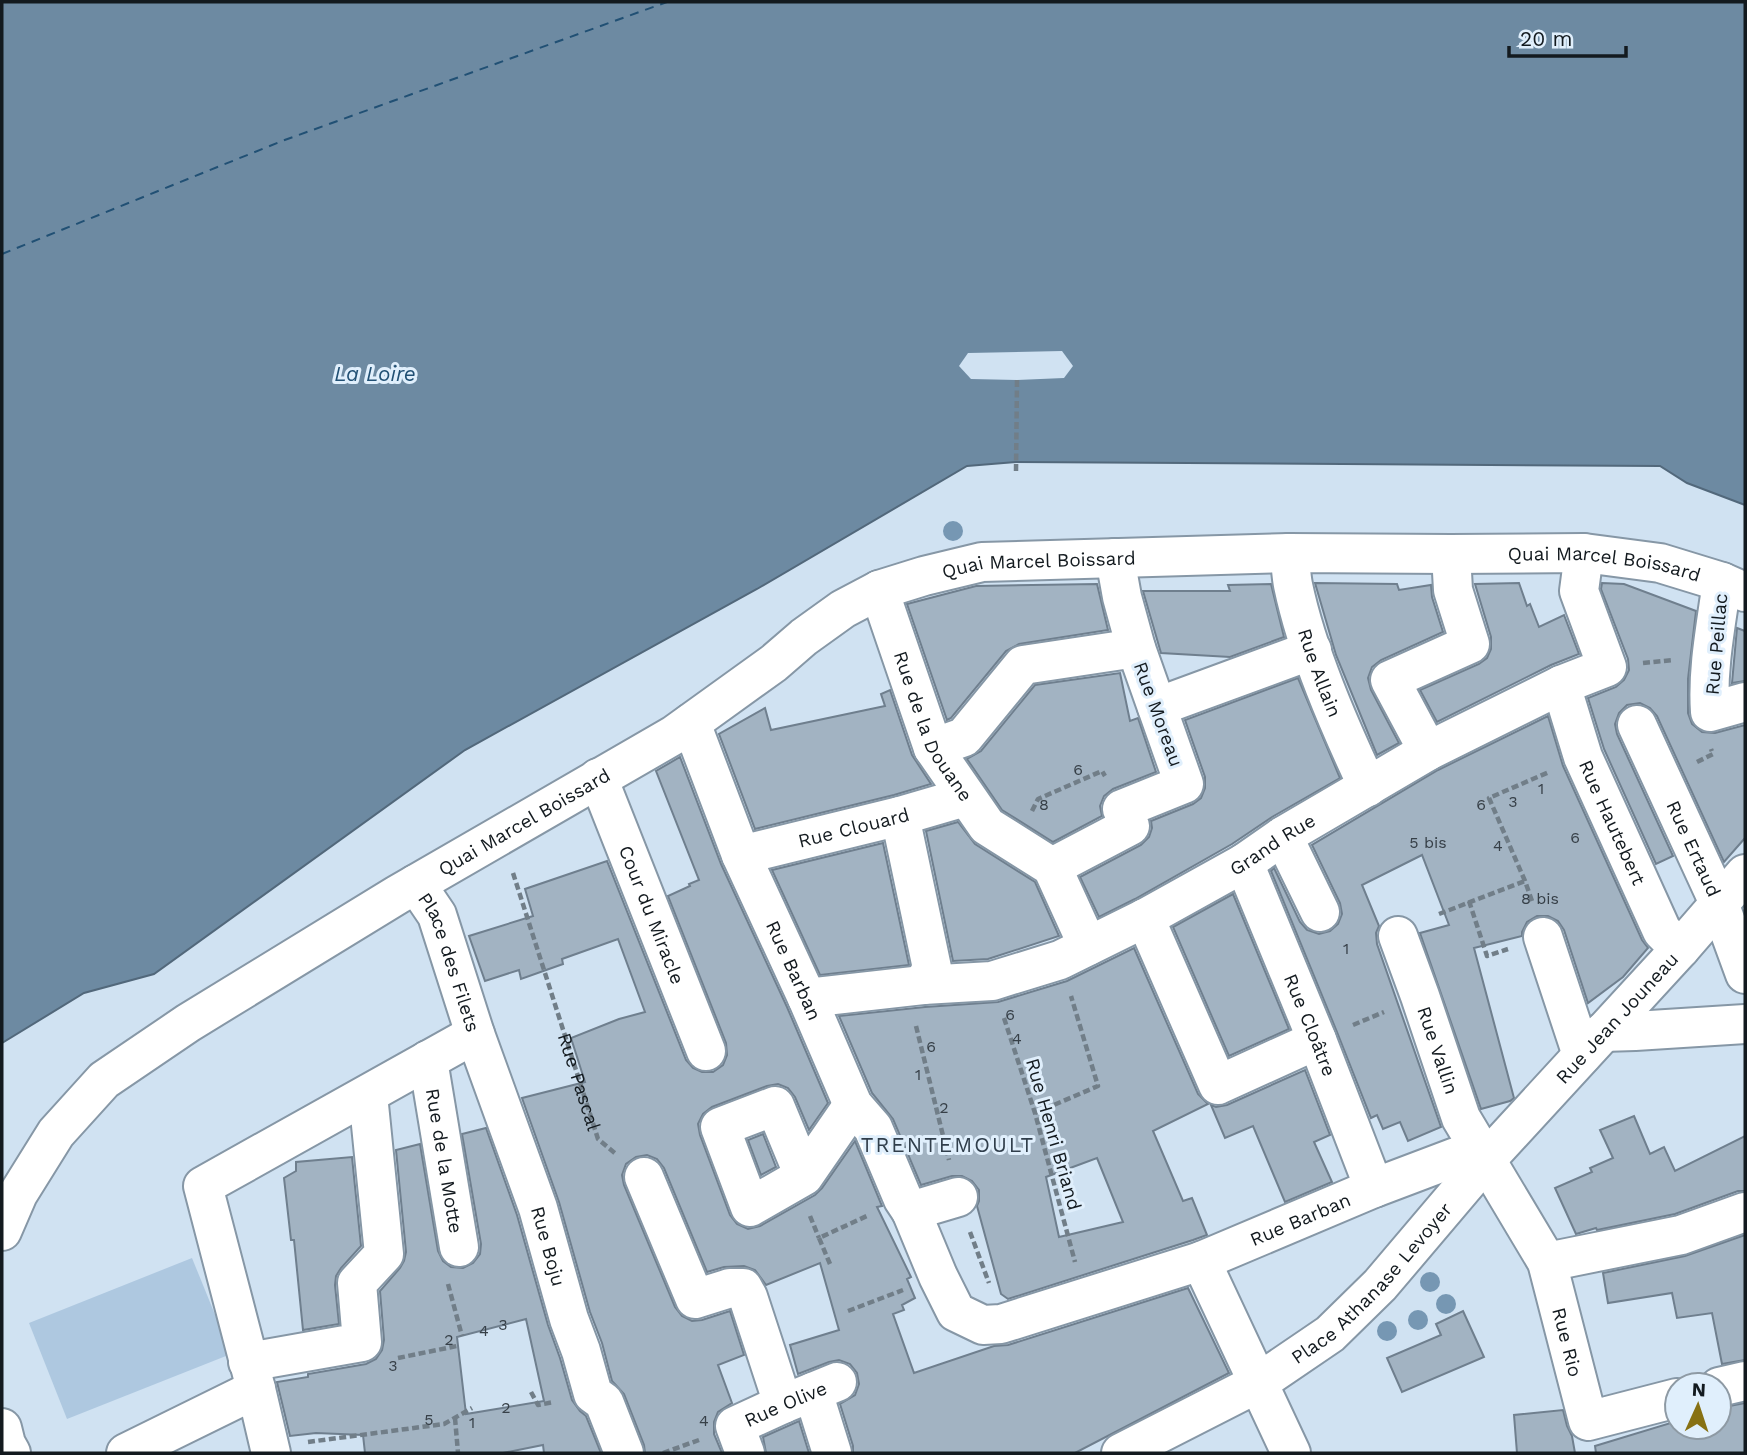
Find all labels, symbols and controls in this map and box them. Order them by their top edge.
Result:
scale bar [1509,14,1626,58]
text: 20 m [1520,26,1572,51]
water label: La Loire [334,361,416,386]
street label: Quai Marcel Boissard [1508,542,1703,587]
street label: Quai Marcel Boissard [940,546,1136,583]
street label: Rue Peillac [1701,592,1732,696]
street label: Rue Allain [1293,626,1346,721]
street label: Rue de la Douane [889,648,977,806]
street label: Rue Moreau [1129,659,1188,770]
street label: Rue Hautebert [1574,756,1651,889]
house number: 6 [1073,760,1083,779]
street label: Quai Marcel Boissard [434,763,614,881]
house number: 1 [1538,779,1544,798]
house number: 3 [1508,792,1518,811]
house number: 8 [1039,795,1049,814]
house number: 6 [1476,795,1486,814]
street label: Rue Ertaud [1661,797,1726,900]
street label: Rue Clouard [796,803,912,853]
street label: Grand Rue [1226,809,1319,881]
house number: 6 [1570,828,1580,847]
house number: 5 bis [1409,833,1447,852]
house number: 4 [1493,836,1503,855]
street label: Cour du Miracle [614,842,689,988]
street label: Place des Filets [413,888,485,1035]
house number: 8 bis [1521,889,1559,908]
street label: Rue Barban [761,917,826,1024]
house number: 1 [1343,939,1349,958]
street label: Rue Jean Jouneau [1551,948,1683,1089]
street label: Rue Cloâtre [1279,970,1341,1080]
street label: Rue Vallin [1412,1003,1463,1097]
house number: 6 [1005,1005,1015,1024]
house number: 4 [1012,1029,1022,1048]
street label: Rue Pascal [553,1030,606,1134]
house number: 6 [926,1037,936,1056]
street label: Rue Henri Briand [1021,1055,1086,1213]
house number: 1 [915,1065,921,1084]
street label: Rue de la Motte [421,1086,468,1235]
house number: 2 [939,1098,949,1117]
district label: TRENTEMOULT [861,1132,1035,1157]
street label: Rue Barban [1247,1188,1354,1251]
street label: Place Athanase Levoyer [1287,1198,1457,1369]
street label: Rue Boju [526,1204,570,1289]
street label: Rue Rio [1547,1305,1587,1379]
house number: 3 [498,1315,508,1334]
house number: 4 [479,1321,489,1340]
house number: 2 [444,1330,454,1349]
house number: 3 [388,1356,398,1375]
north arrow [1663,1371,1733,1441]
street label: Rue Olive [741,1376,830,1432]
text: N [1691,1378,1707,1401]
house number: 2 [501,1398,511,1417]
house number: 5 [424,1410,434,1429]
house number: 4 [699,1411,709,1430]
house number: 1 [469,1413,475,1432]

